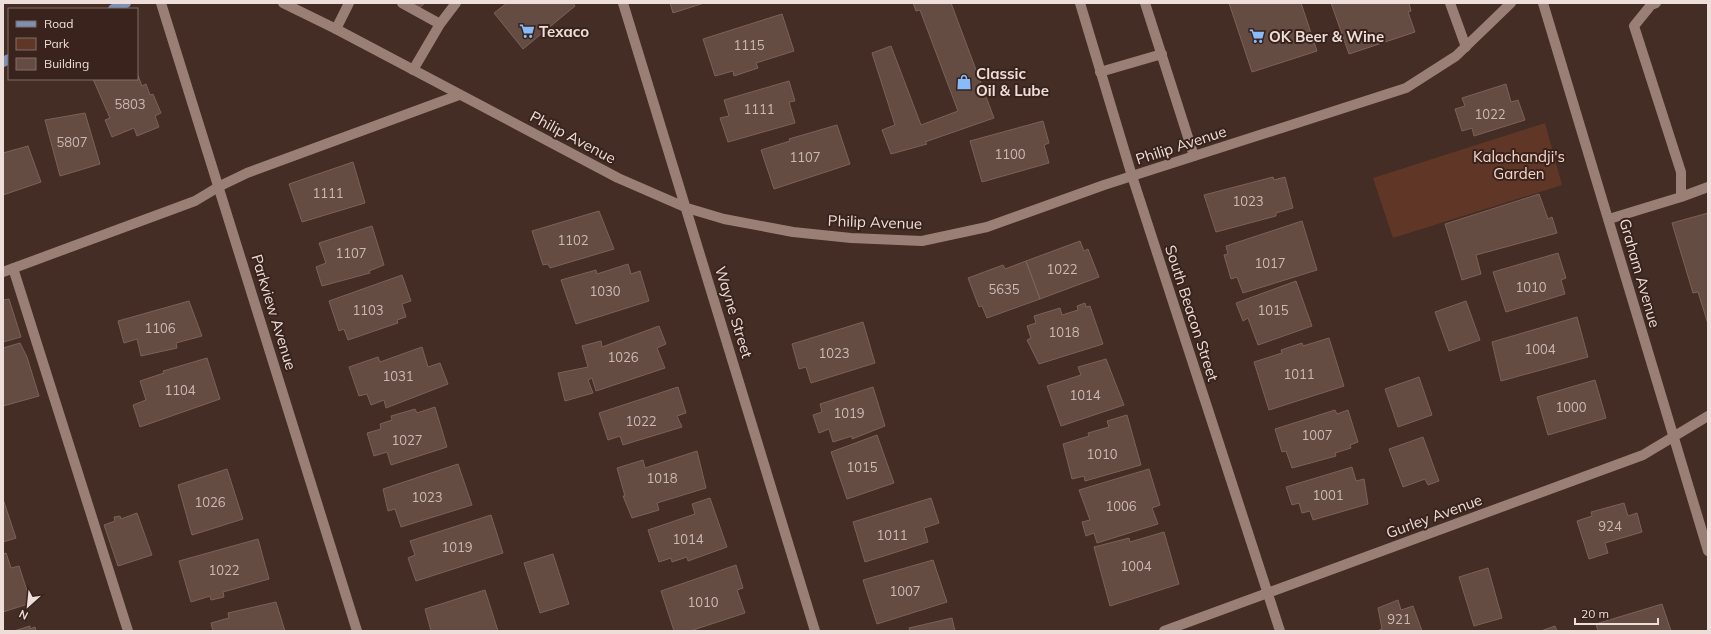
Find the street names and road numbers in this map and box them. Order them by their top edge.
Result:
street label: Philip Avenue [527,106,619,168]
street label: Philip Avenue [1133,121,1229,169]
street label: Philip Avenue [827,211,923,233]
street label: Graham Avenue [1615,216,1665,330]
street label: South Beacon Street [1161,243,1223,383]
street label: Parkview Avenue [247,252,301,372]
street label: Wayne Street [711,264,757,360]
street label: Gurley Avenue [1383,490,1485,542]

